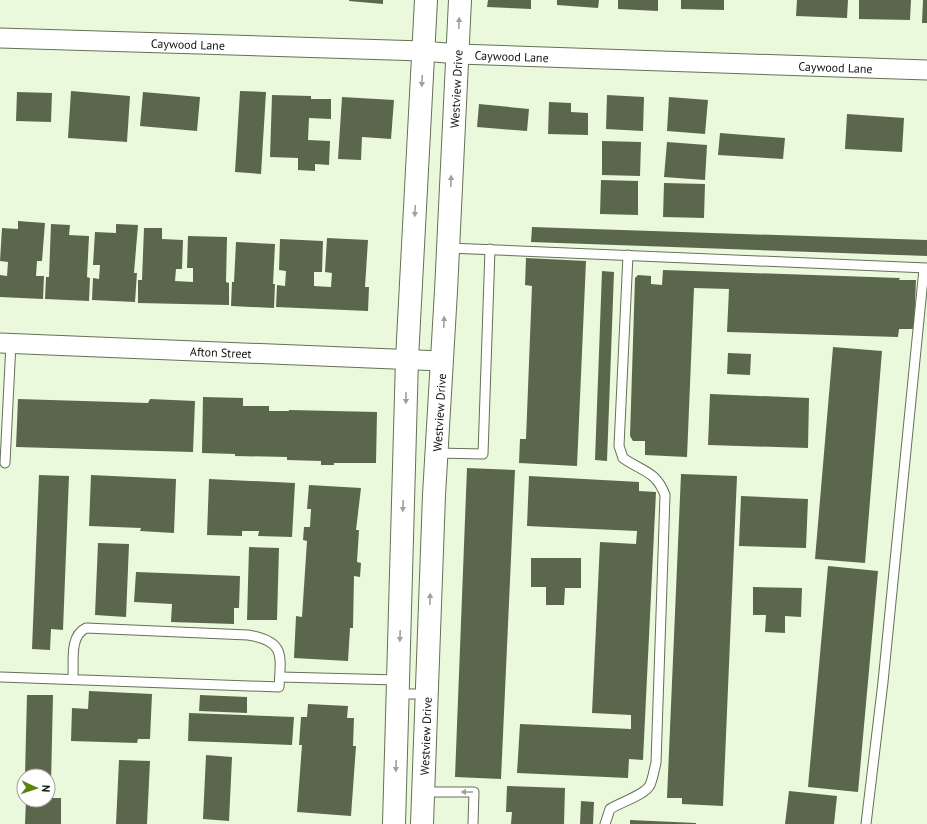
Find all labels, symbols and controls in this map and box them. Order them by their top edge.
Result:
one-way arrow [456,17,463,29]
street label: Caywood Lane [151,35,225,52]
street label: Caywood Lane [474,47,549,65]
street label: Westview Drive [446,49,465,128]
street label: Caywood Lane [798,58,873,76]
one-way arrow [418,75,425,87]
one-way arrow [447,175,454,187]
one-way arrow [411,205,418,217]
one-way arrow [441,316,448,328]
street label: Afton Street [190,343,252,361]
street label: Westview Drive [429,373,449,452]
one-way arrow [403,392,410,404]
one-way arrow [400,500,407,512]
one-way arrow [427,592,433,605]
one-way arrow [396,630,403,642]
street label: Westview Drive [416,697,434,775]
one-way arrow [392,760,399,772]
north arrow [16,768,56,808]
text: N [39,785,53,793]
one-way arrow [460,789,473,795]

